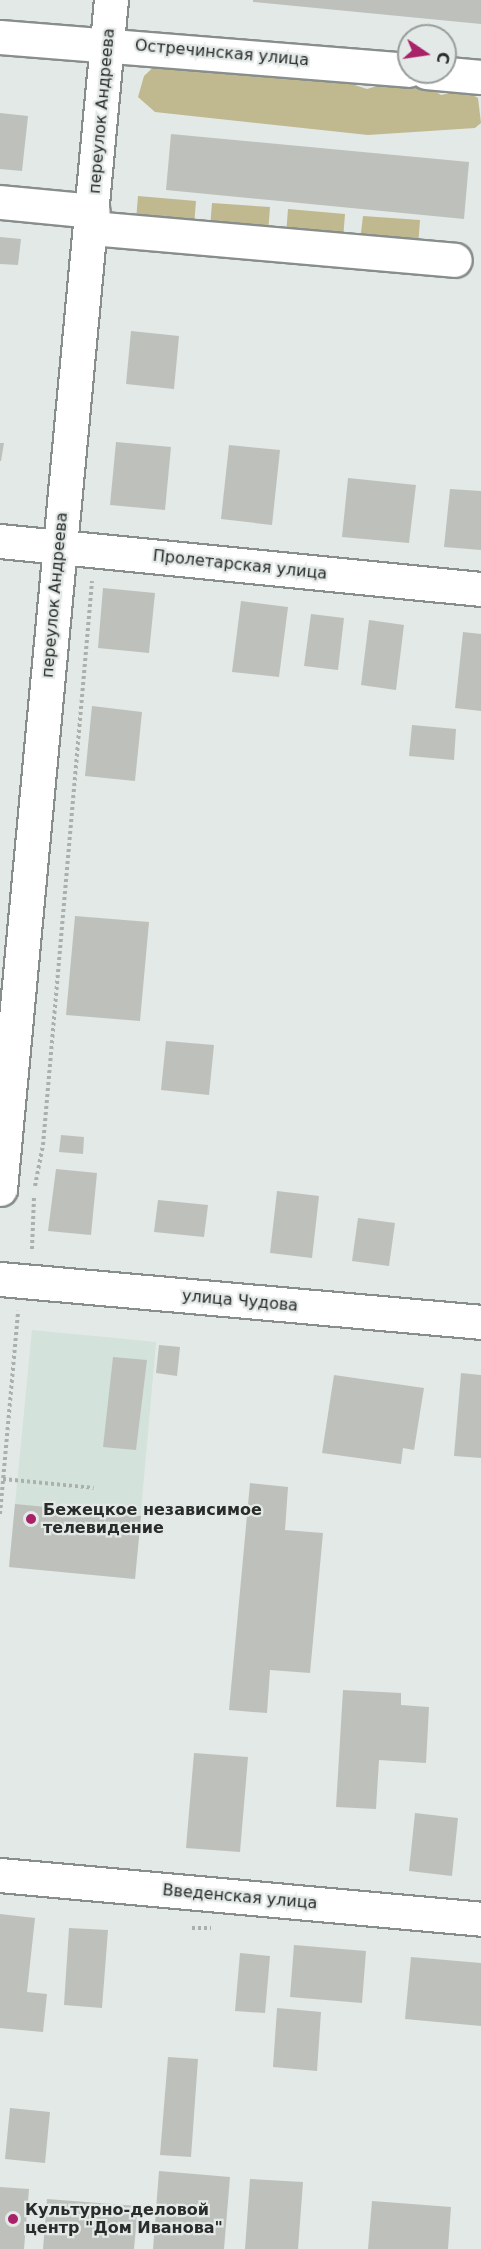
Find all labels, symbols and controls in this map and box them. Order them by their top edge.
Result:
north arrow [397,24,457,84]
street label: переулок Андреева [85,27,119,195]
street label: Остречинская улица [134,36,310,70]
text: С [432,50,454,66]
street label: переулок Андреева [38,511,72,679]
street label: Пролетарская улица [152,546,328,584]
street label: улица Чудова [181,1286,299,1316]
place label: Бежецкое независимое телевидение [43,1500,262,1538]
marker: Бежецкое независимое телевидение [24,1512,38,1526]
street label: Введенская улица [162,1881,318,1913]
place label: Культурно-деловой центр "Дом Иванова" [25,2200,223,2238]
marker: Культурно-деловой центр "Дом Иванова" [6,2212,20,2226]

